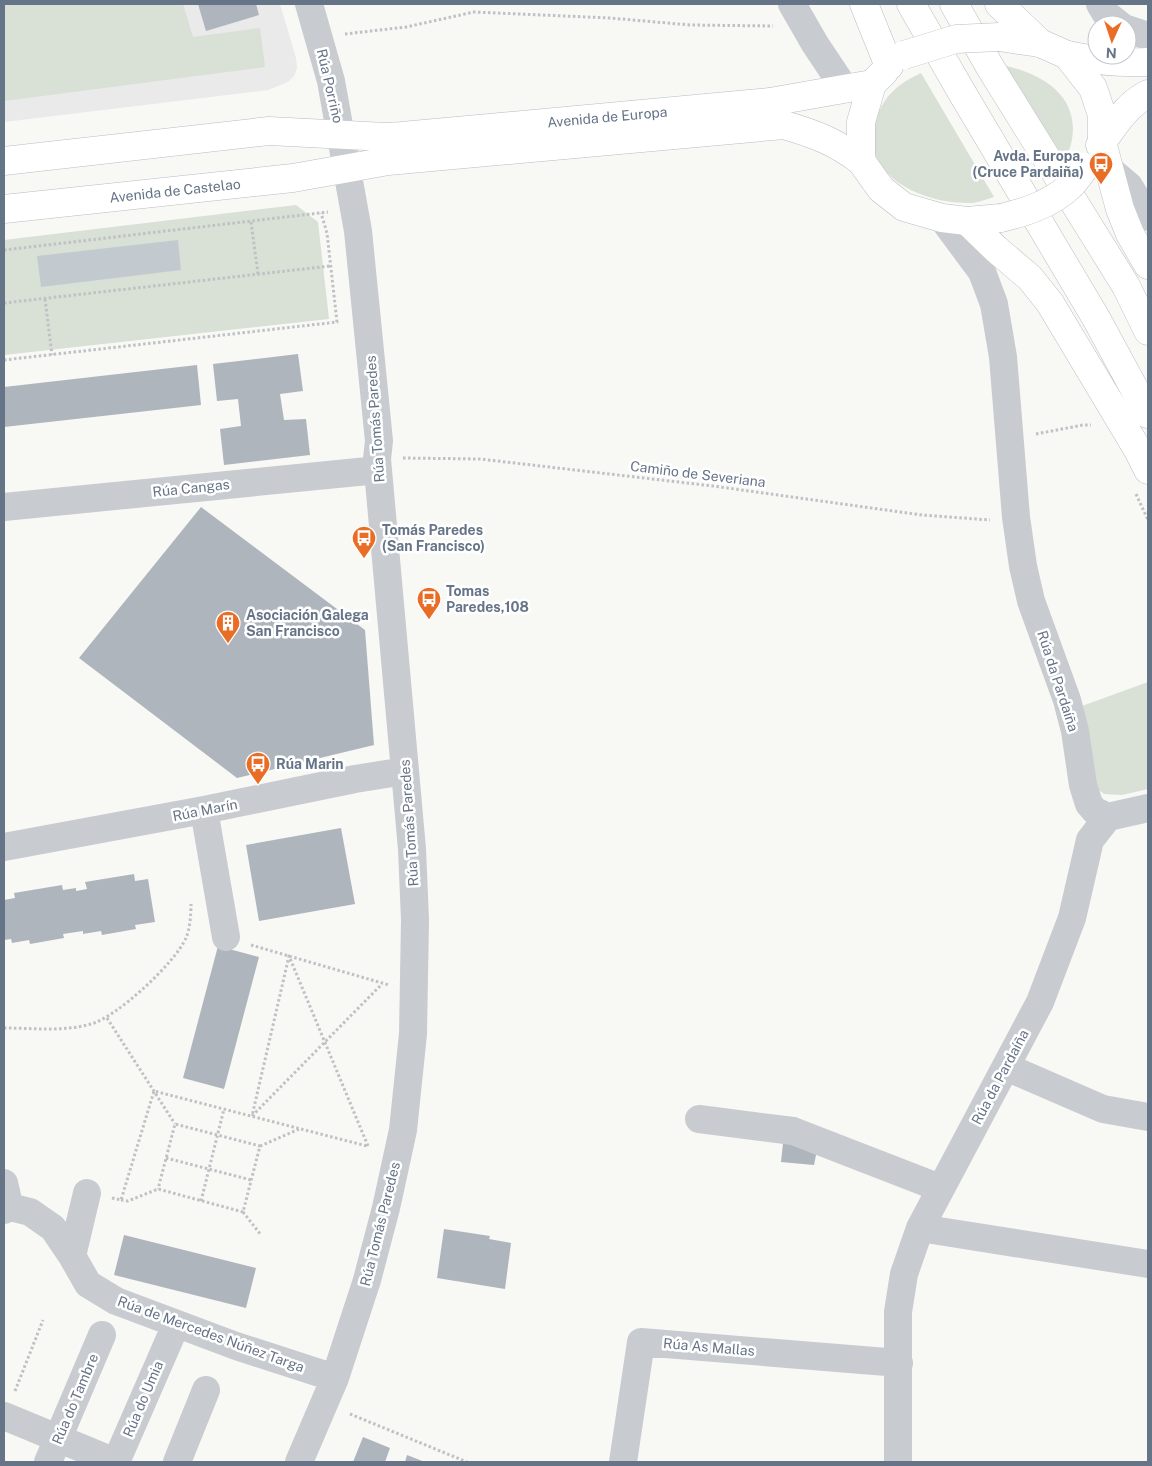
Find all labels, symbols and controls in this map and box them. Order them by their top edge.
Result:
north arrow [1087,15,1137,65]
text: N [1105,45,1117,61]
street label: Rúa Porriño [314,47,346,125]
street label: Avenida de Europa [546,104,668,131]
place label: Avda. Europa, (Cruce Pardaiña) [973,148,1084,180]
bus stop icon: Avda. Europa, (Cruce Pardaiña) [1088,151,1114,185]
street label: Avenida de Castelao [109,176,241,206]
street label: Rúa Tomás Paredes [363,355,387,483]
street label: Camiño de Severiana [629,458,767,490]
street label: Rúa Cangas [152,476,230,500]
place label: Tomás Paredes (San Francisco) [382,522,485,554]
bus stop icon: Tomás Paredes (San Francisco) [351,525,377,559]
place label: Tomas Paredes,108 [446,583,529,615]
bus stop icon: Tomas Paredes,108 [416,586,442,620]
place label: Asociación Galega San Francisco [246,607,369,639]
building icon: Asociación Galega San Francisco [215,610,241,644]
street label: Rúa da Pardaíña [1034,629,1082,733]
bus stop icon: Rúa Marin [245,751,271,785]
place label: Rúa Marin [276,756,344,772]
street label: Rúa Tomás Paredes [397,759,421,887]
street label: Rúa Marín [171,796,239,824]
street label: Rúa da Pardaíña [968,1027,1032,1127]
street label: Rúa Tomás Paredes [357,1160,403,1288]
street label: Rúa de Mercedes Núñez Targa [116,1293,306,1375]
street label: Rúa As Mallas [663,1335,755,1359]
street label: Rúa do Tambre [49,1351,101,1447]
street label: Rúa do Umia [120,1359,166,1439]

